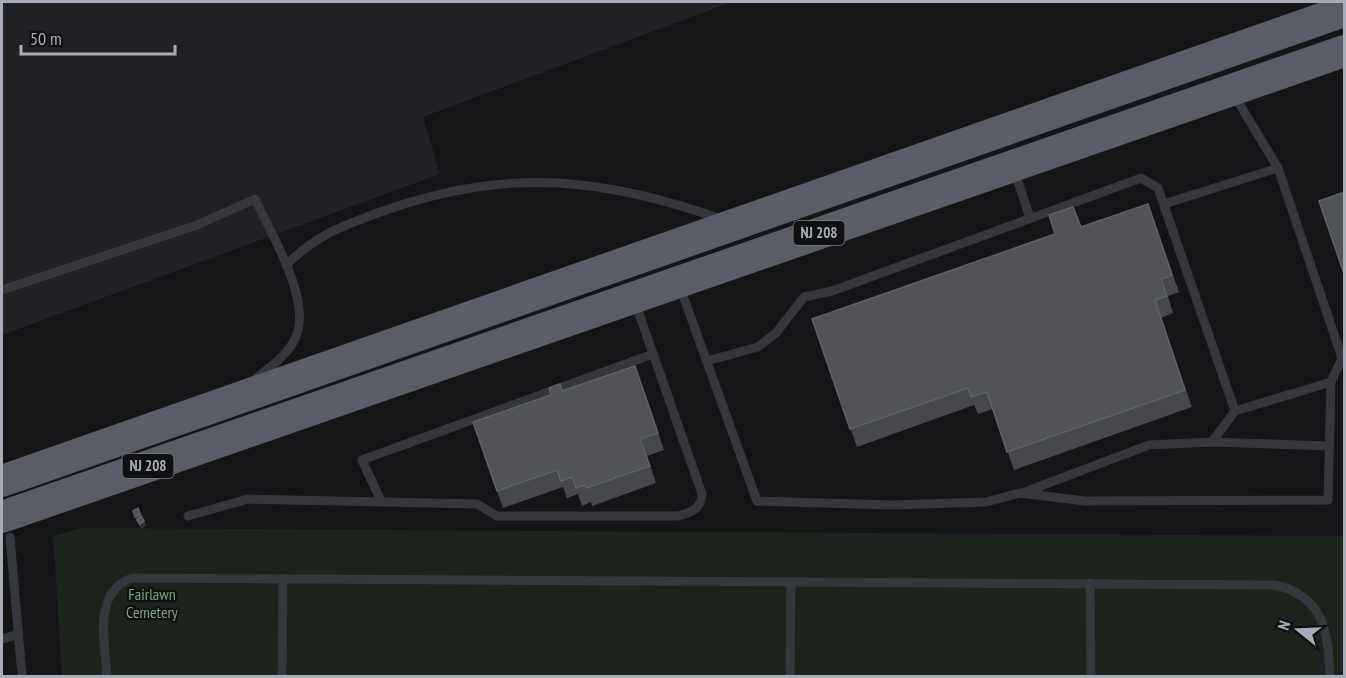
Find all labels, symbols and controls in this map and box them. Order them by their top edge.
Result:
scale bar [21,18,176,56]
text: 50 m [30,27,62,50]
road number: NJ 208 [794,221,844,245]
road number: NJ 208 [122,454,174,478]
park label: Fairlawn Cemetery [126,584,178,622]
north arrow [1268,600,1328,660]
text: N [1273,618,1295,633]

